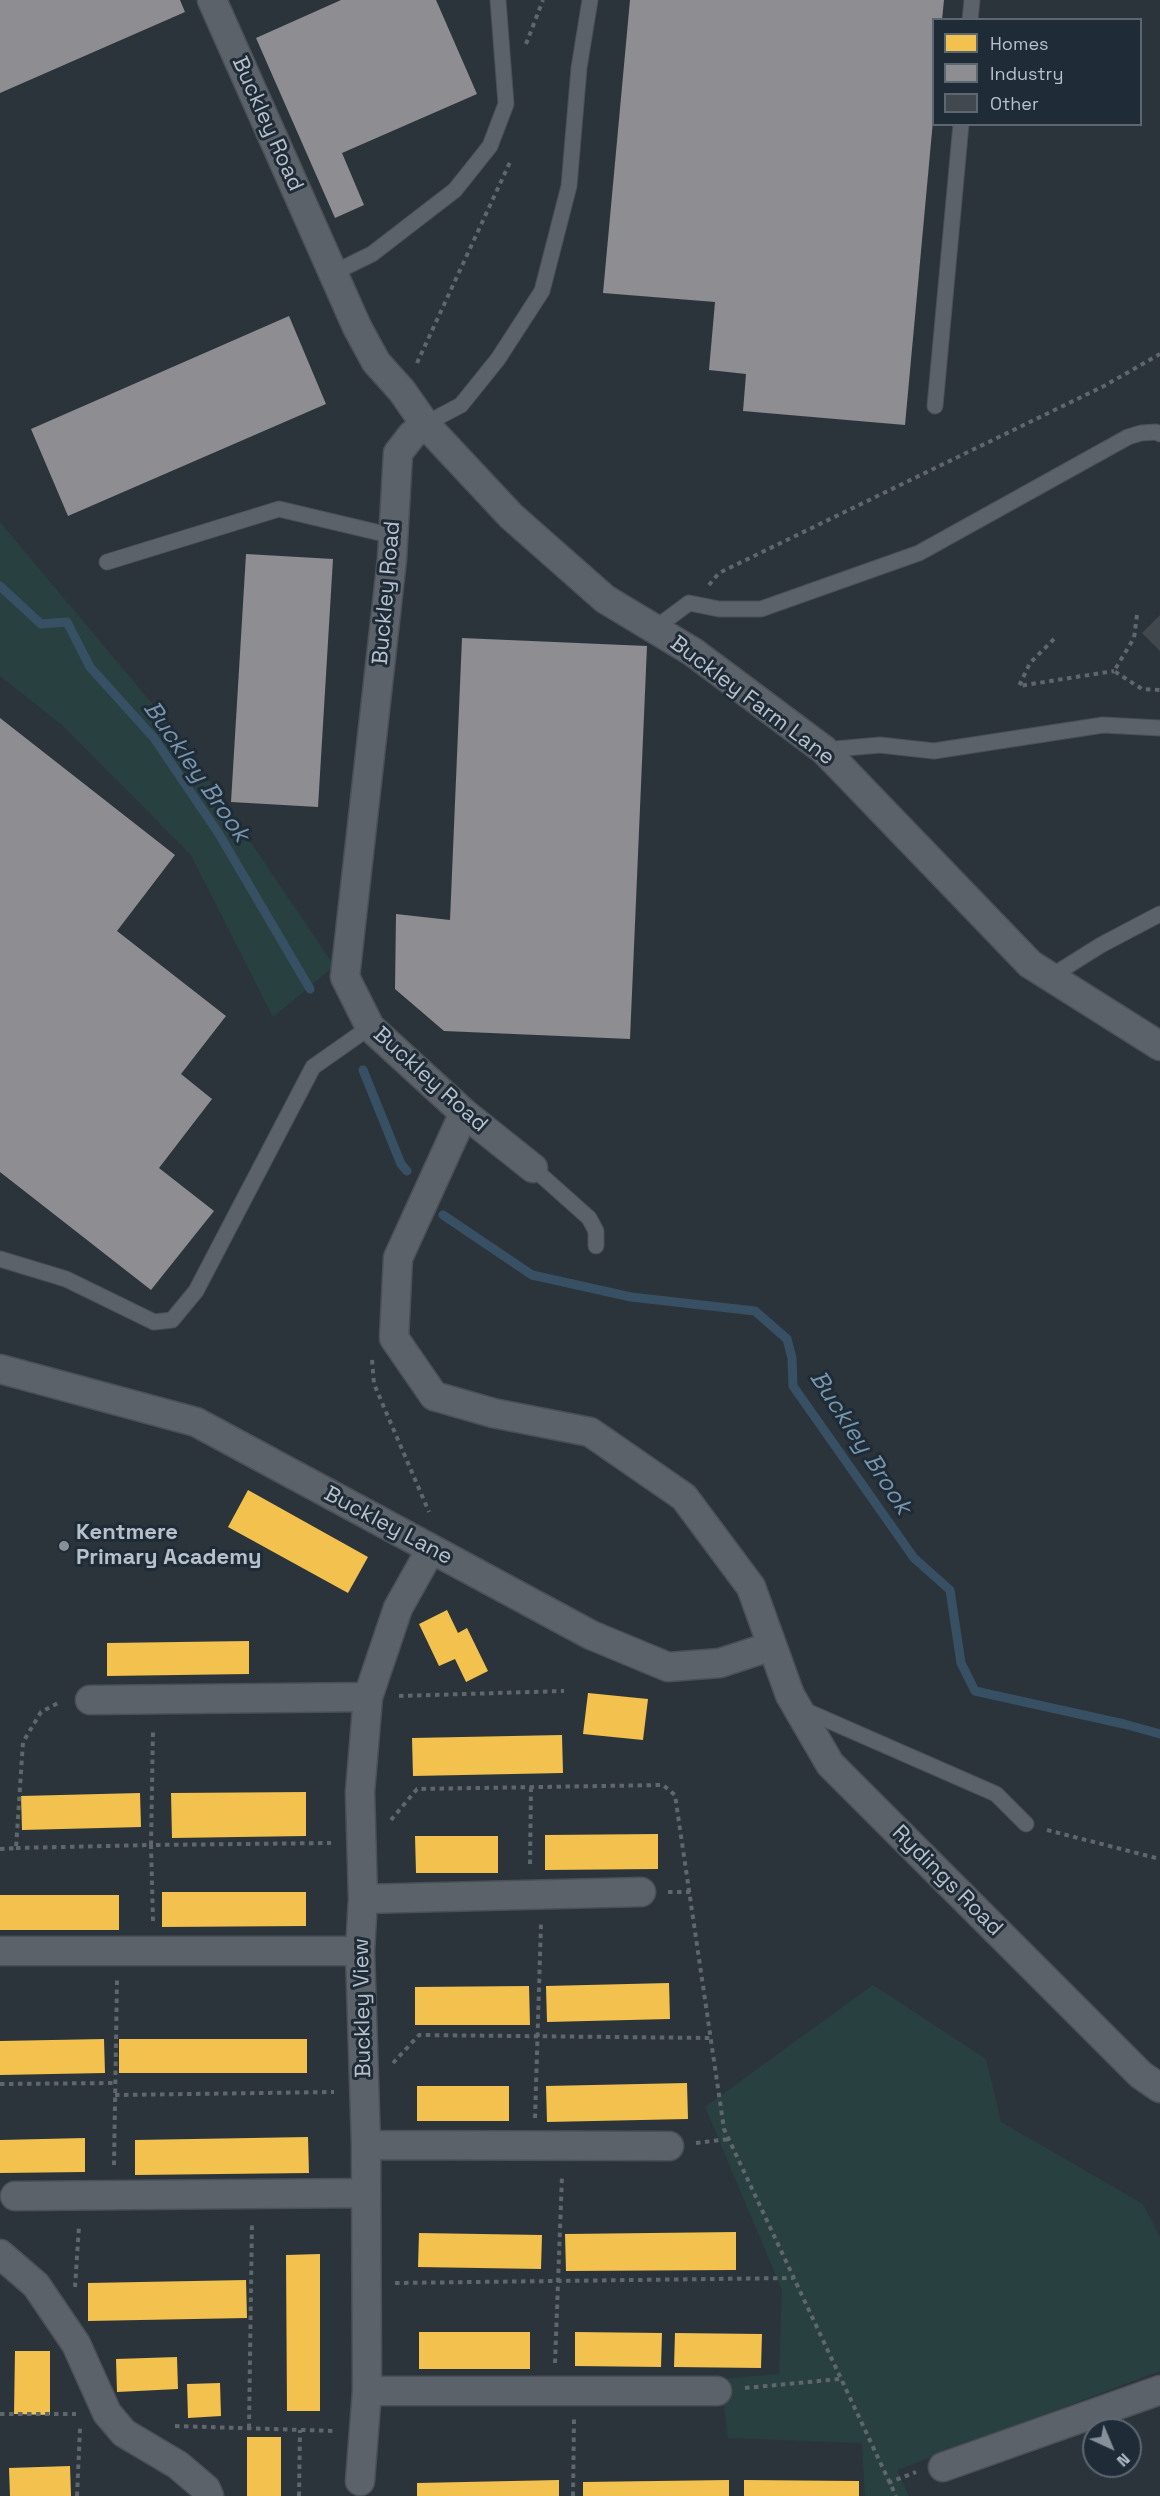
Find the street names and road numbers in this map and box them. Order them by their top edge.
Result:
street label: Buckley Road [226,53,308,195]
street label: Buckley Road [368,520,406,666]
street label: Buckley Farm Lane [665,631,839,771]
street label: Buckley Road [367,1022,493,1138]
street label: Buckley Lane [319,1481,457,1571]
street label: Rydings Road [886,1820,1008,1942]
street label: Buckley View [349,1938,377,2078]

